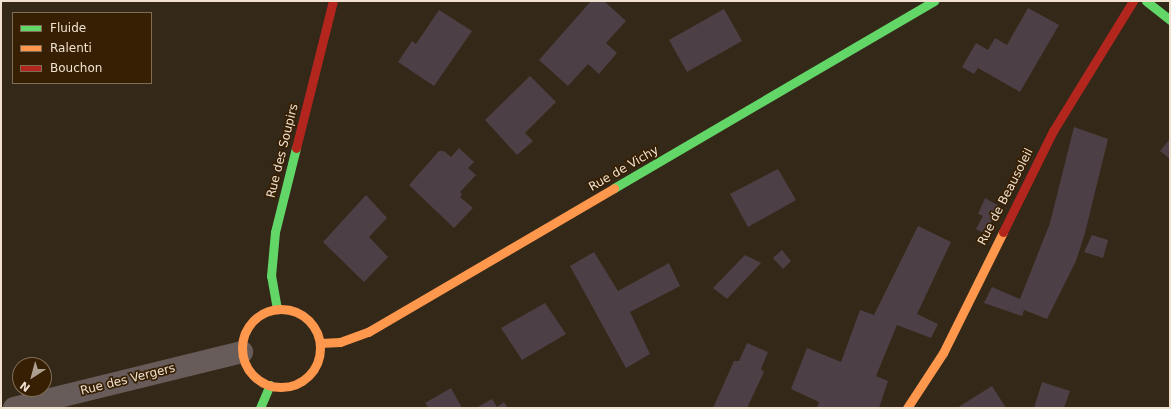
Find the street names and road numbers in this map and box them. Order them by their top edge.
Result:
street label: Rue des Soupirs [264,103,302,199]
street label: Rue de Vichy [587,143,661,195]
street label: Rue de Beausoleil [975,146,1037,248]
street label: Rue des Vergers [79,361,177,399]

